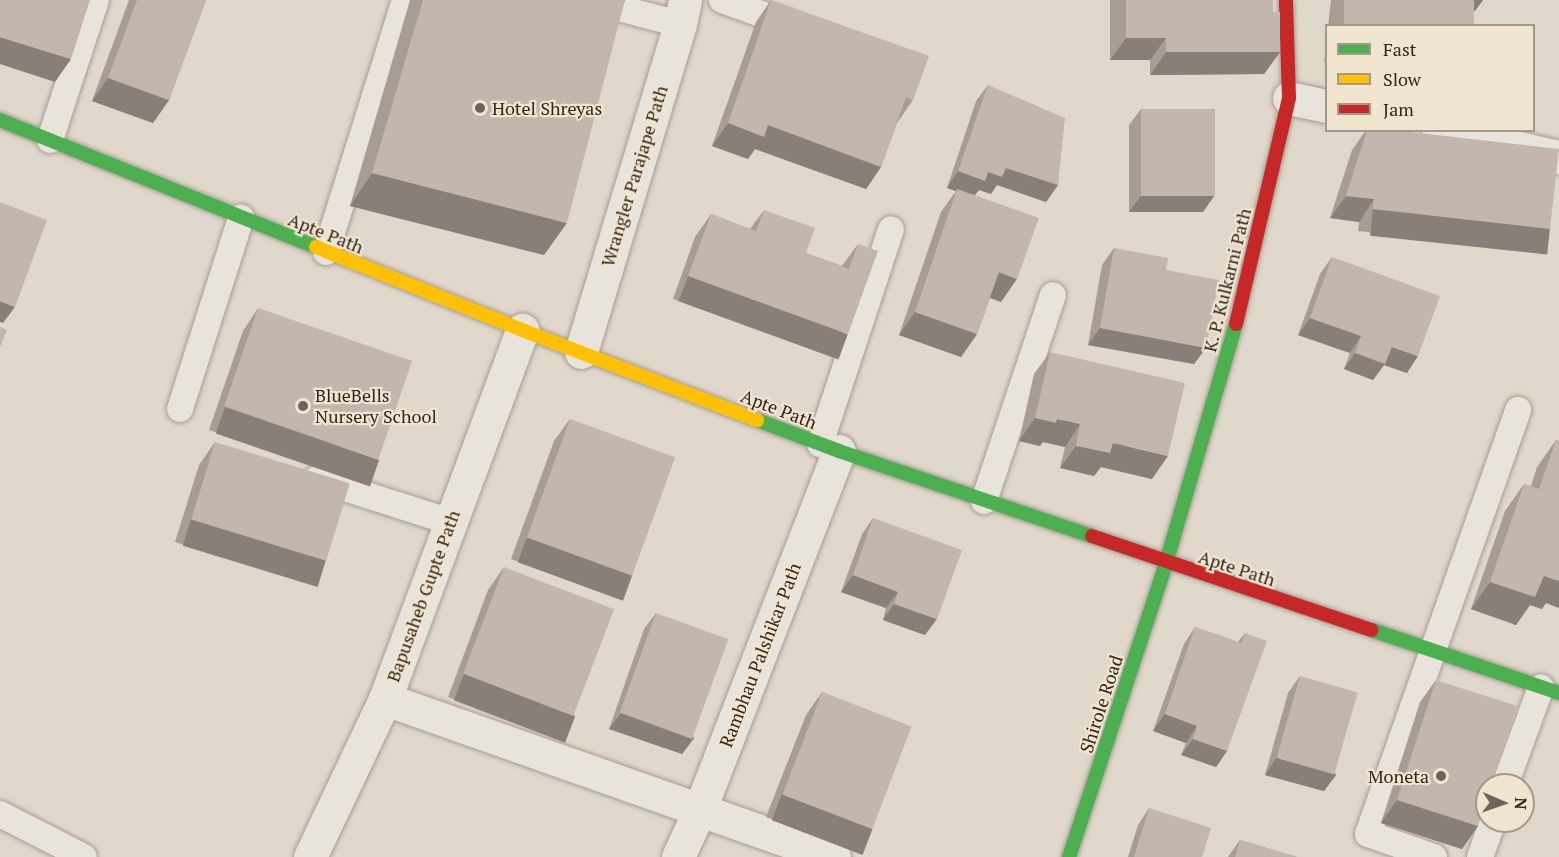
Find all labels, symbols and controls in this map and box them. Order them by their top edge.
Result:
legend [1325,24,1535,132]
text: Fast [1383,37,1416,61]
text: Slow [1383,67,1421,91]
street label: Wrangler Parajape Path [596,83,672,269]
place label: Hotel Shreyas [492,97,602,119]
text: Jam [1383,97,1414,121]
marker: Hotel Shreyas [473,101,487,115]
street label: K. P. Kulkarni Path [1198,205,1256,355]
street label: Apte Path [285,208,367,258]
place label: BlueBells Nursery School [315,385,437,428]
street label: Apte Path [738,385,820,433]
marker: BlueBells Nursery School [296,399,310,413]
street label: Bapusaheb Gupte Path [382,507,464,685]
street label: Apte Path [1196,545,1278,591]
street label: Rambhau Palshikar Path [715,560,805,750]
street label: Shirole Road [1075,652,1127,756]
place label: Moneta [1368,765,1429,787]
marker: Moneta [1434,769,1448,783]
north arrow [1475,773,1535,833]
text: N [1510,797,1532,810]

